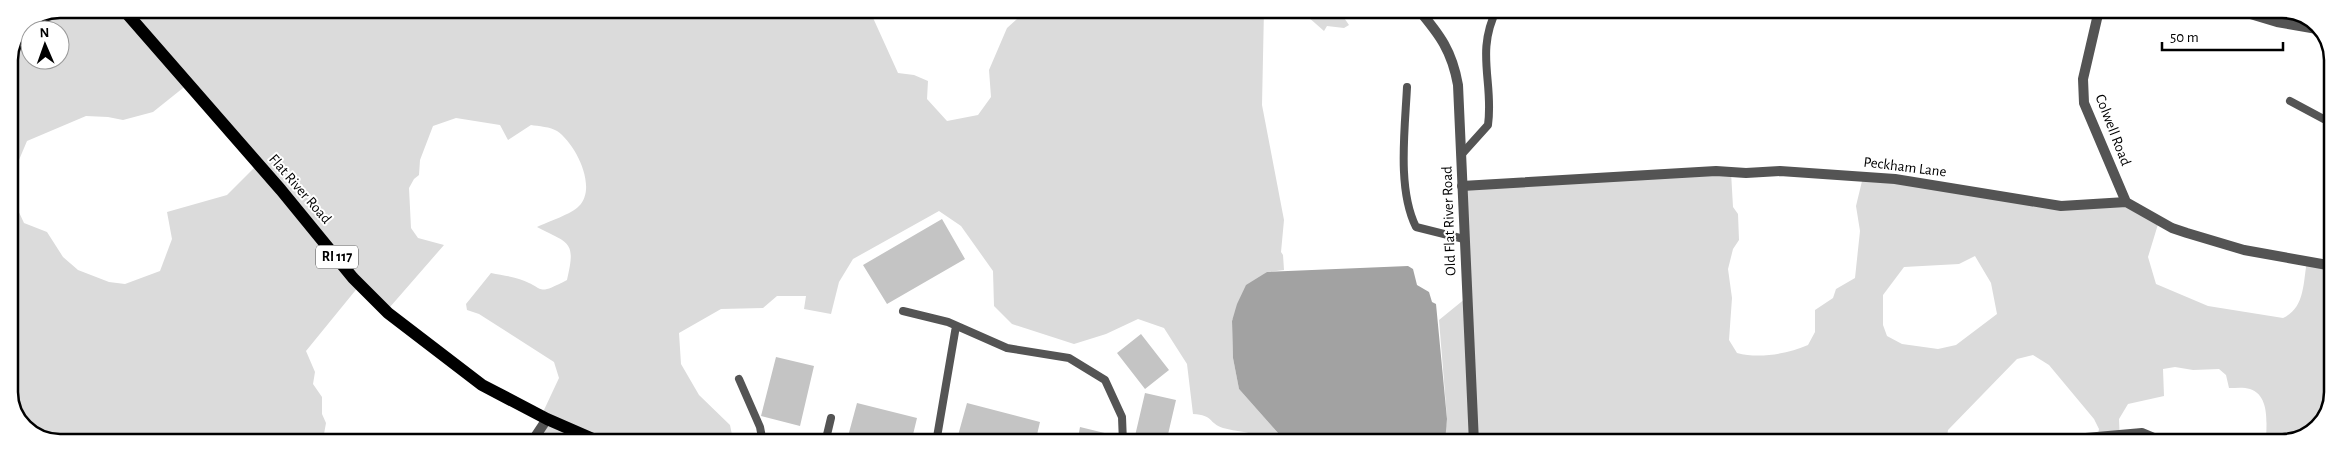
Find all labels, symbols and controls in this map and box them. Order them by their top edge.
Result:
north arrow [20,20,70,70]
scale bar [2162,20,2283,52]
text: N [39,26,50,40]
text: 50 m [2170,30,2199,45]
street label: Colwell Road [2093,92,2134,168]
street label: Flat River Road [266,151,334,227]
street label: Peckham Lane [1863,154,1947,180]
street label: Old Flat River Road [1440,166,1458,276]
road number: RI 117 [316,246,358,268]

